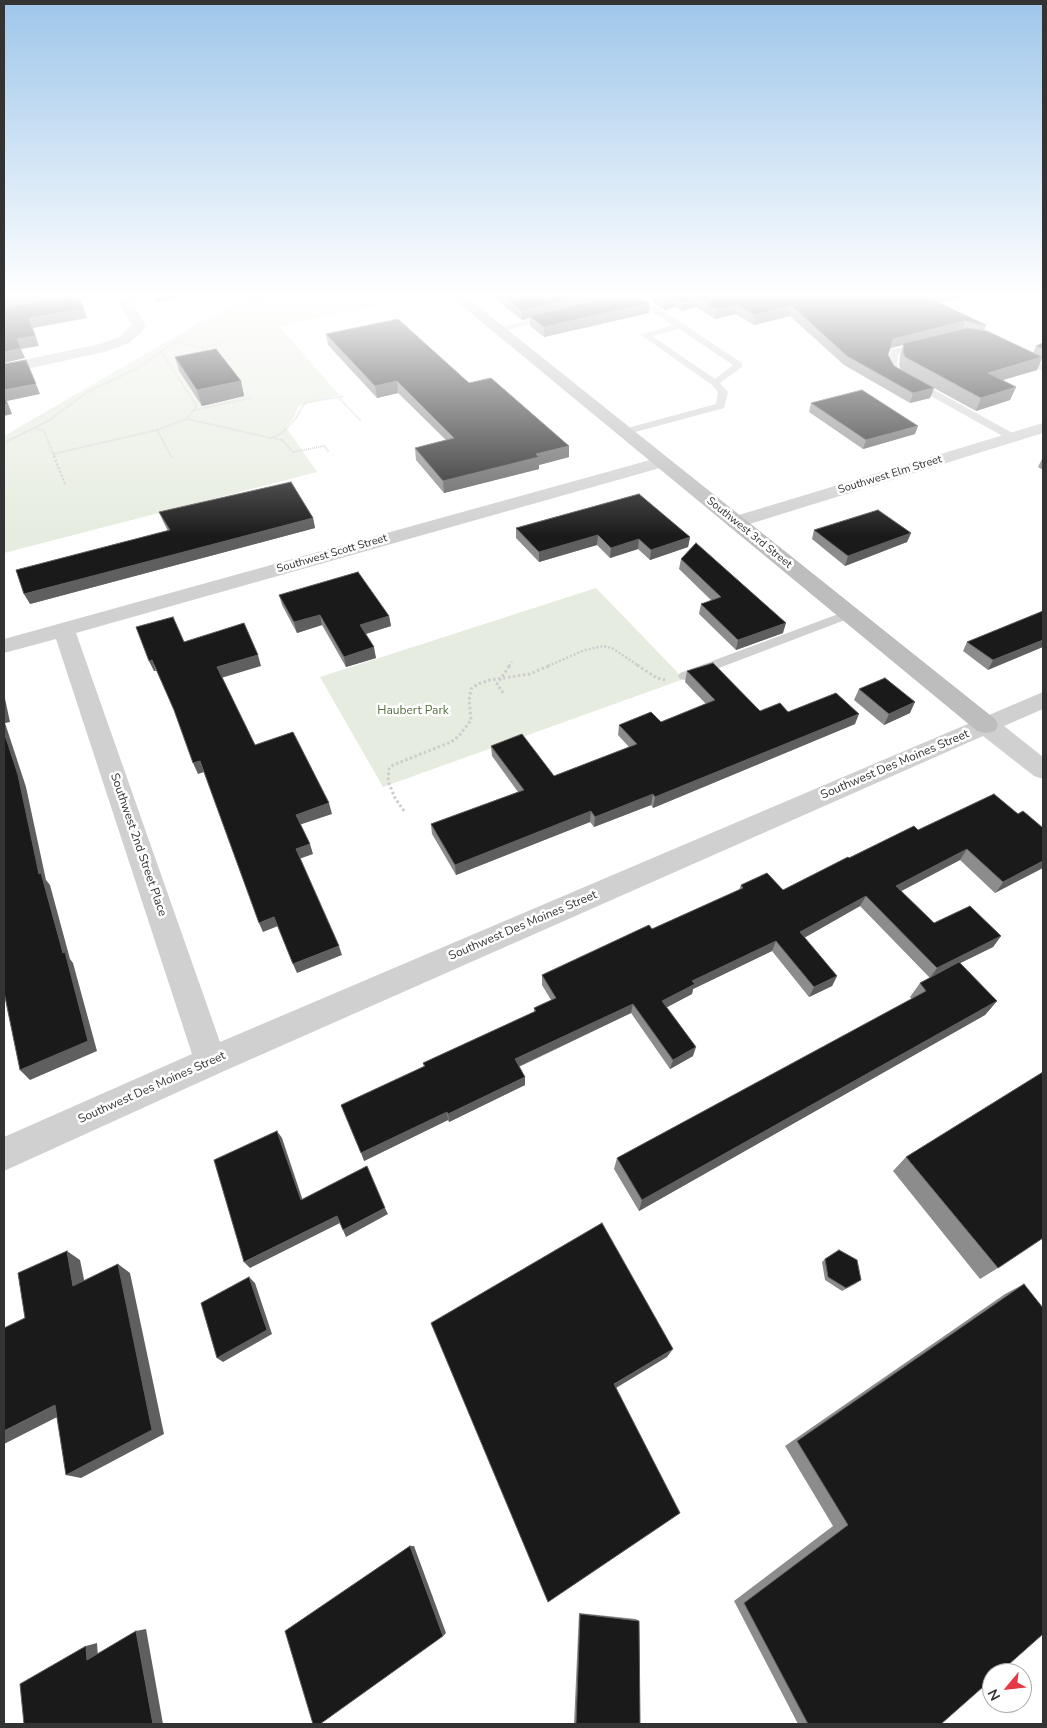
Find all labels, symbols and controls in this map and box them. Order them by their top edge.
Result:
street label: Southwest Elm Street [836,453,944,497]
street label: Southwest 3rd Street [704,495,794,571]
street label: Southwest Scott Street [275,532,389,576]
park label: Haubert Park [377,704,449,718]
street label: Southwest Des Moines Street [819,727,971,803]
street label: Southwest 2nd Street Place [107,772,169,918]
street label: Southwest Des Moines Street [447,888,599,964]
street label: Southwest Des Moines Street [76,1049,228,1127]
north arrow [982,1663,1032,1713]
text: N [983,1686,1005,1704]

